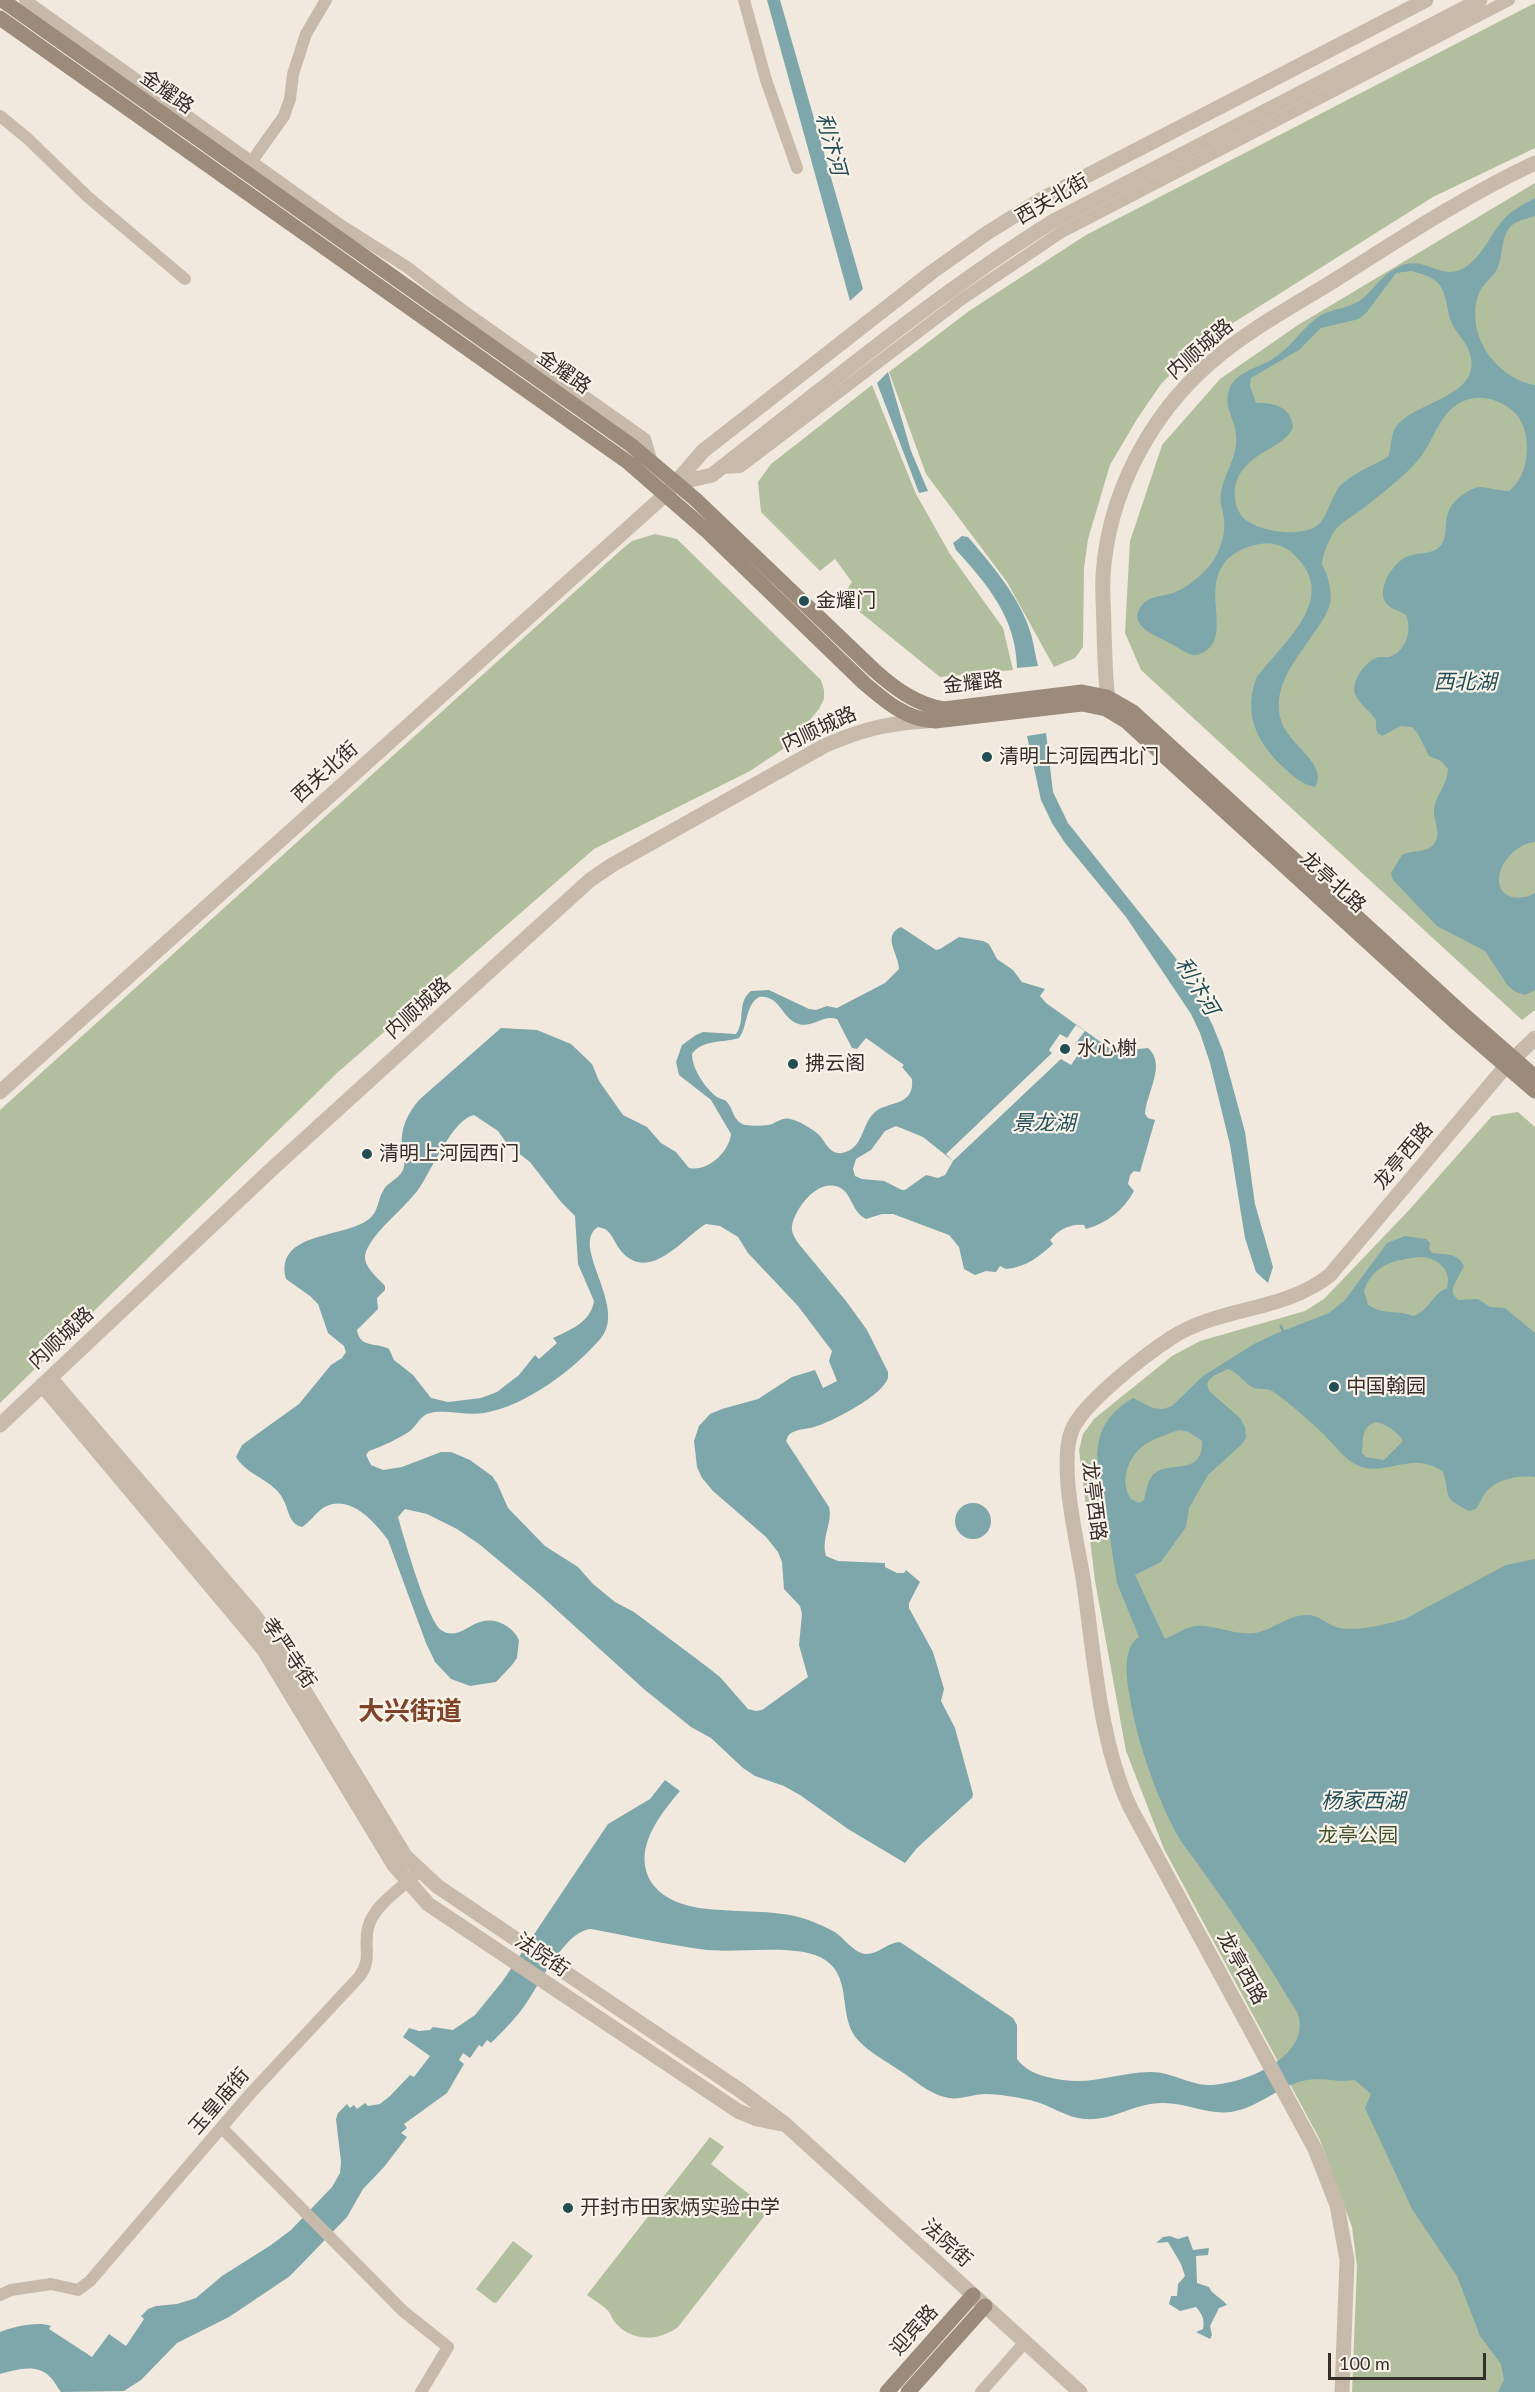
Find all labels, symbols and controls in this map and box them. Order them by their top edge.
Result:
street label: 金耀路 [136,65,198,119]
water label: 利汴河 [811,110,851,178]
street label: 西关北街 [1011,169,1093,229]
street label: 内顺城路 [1162,314,1238,384]
street label: 金耀路 [533,345,595,399]
place label: 金耀门 [816,589,876,613]
marker: 金耀门 [797,594,811,608]
street label: 金耀路 [942,668,1004,698]
water label: 西北湖 [1434,669,1496,695]
street label: 内顺城路 [778,701,860,757]
street label: 西关北街 [287,736,363,808]
place label: 清明上河园西北门 [999,745,1159,769]
marker: 清明上河园西北门 [980,750,994,764]
street label: 龙亭北路 [1295,846,1371,918]
water label: 利汴河 [1170,953,1224,1019]
street label: 内顺城路 [380,972,456,1044]
place label: 水心榭 [1077,1037,1137,1061]
marker: 水心榭 [1058,1042,1072,1056]
place label: 拂云阁 [805,1052,865,1076]
marker: 拂云阁 [786,1057,800,1071]
water label: 景龙湖 [1013,1110,1075,1136]
street label: 龙亭西路 [1368,1118,1438,1194]
place label: 清明上河园西门 [379,1142,519,1166]
marker: 清明上河园西门 [360,1147,374,1161]
street label: 内顺城路 [24,1302,98,1374]
place label: 中国翰园 [1346,1375,1426,1399]
marker: 中国翰园 [1327,1380,1341,1394]
street label: 龙亭西路 [1077,1460,1111,1542]
street label: 孝严寺街 [257,1613,321,1693]
district label: 大兴街道 [358,1696,462,1728]
water label: 杨家西湖 [1321,1788,1405,1814]
park label: 龙亭公园 [1318,1824,1398,1848]
street label: 龙亭西路 [1212,1927,1272,2009]
street label: 法院街 [510,1928,574,1982]
street label: 玉皇庙街 [184,2063,254,2139]
place label: 开封市田家炳实验中学 [580,2196,780,2220]
marker: 开封市田家炳实验中学 [561,2201,575,2215]
street label: 法院街 [917,2214,977,2272]
street label: 迎宾路 [885,2300,943,2360]
scale bar [1331,2341,1488,2379]
text: 100 m [1339,2352,1390,2374]

